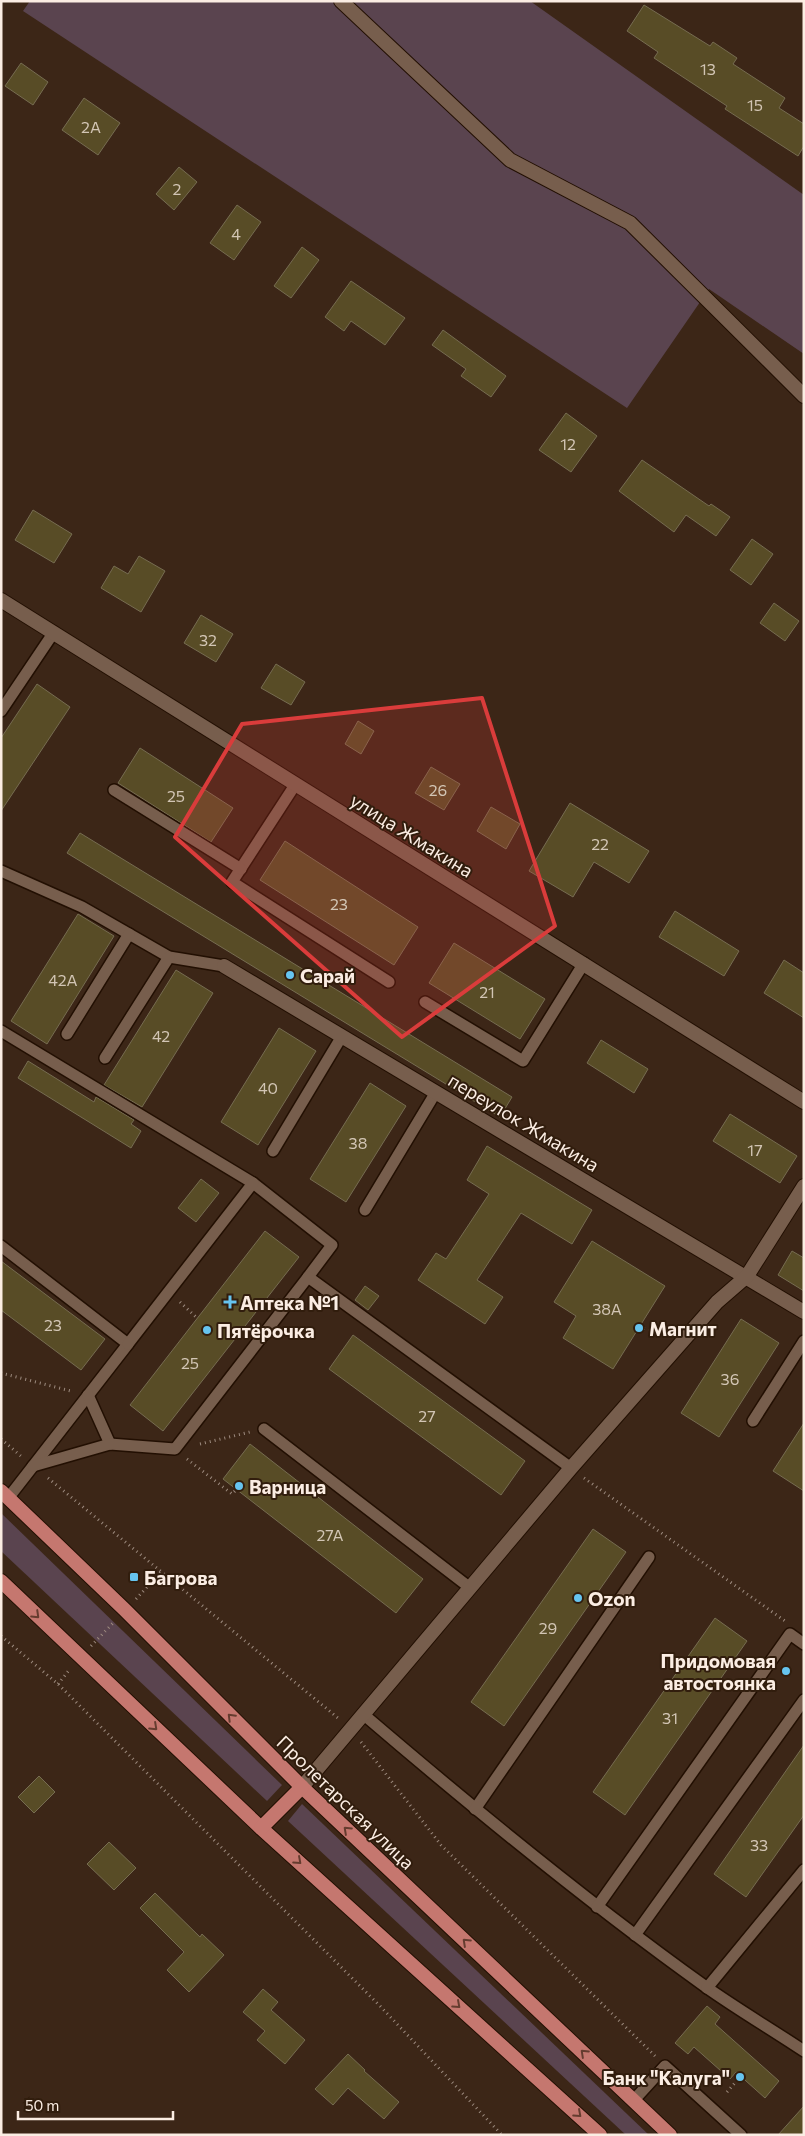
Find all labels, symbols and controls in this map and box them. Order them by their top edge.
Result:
house number: 13 [700,59,716,78]
house number: 15 [747,95,763,114]
house number: 2А [81,117,101,136]
house number: 2 [173,179,182,198]
house number: 4 [231,224,241,243]
house number: 12 [560,434,576,453]
house number: 32 [199,630,217,649]
house number: 26 [429,780,447,799]
house number: 25 [167,786,185,805]
street label: улица Жмакина [346,788,478,882]
house number: 22 [591,834,609,853]
house number: 23 [330,894,348,913]
place label: Сарай [300,964,355,987]
marker: Сарай [284,969,296,981]
house number: 42А [48,970,78,989]
house number: 21 [479,982,495,1001]
house number: 42 [152,1026,170,1045]
street label: переулок Жмакина [444,1068,604,1176]
house number: 40 [258,1078,278,1097]
house number: 38 [349,1133,367,1152]
house number: 17 [747,1140,763,1159]
place label: Аптека №1 [240,1291,339,1314]
marker: Аптека №1 [224,1296,236,1308]
house number: 38А [592,1299,622,1318]
house number: 23 [44,1315,62,1334]
place label: Магнит [649,1317,717,1340]
place label: Пятёрочка [217,1319,315,1342]
marker: Магнит [633,1322,645,1334]
marker: Пятёрочка [201,1324,213,1336]
house number: 25 [181,1353,199,1372]
house number: 36 [721,1369,739,1388]
house number: 27 [418,1406,436,1425]
place label: Варница [249,1475,326,1498]
marker: Варница [233,1480,245,1492]
house number: 27А [317,1525,343,1544]
place label: Багрова [144,1566,218,1589]
marker: Багрова [128,1571,140,1583]
place label: Ozon [588,1587,636,1610]
marker: Ozon [572,1592,584,1604]
one-way arrow [30,1609,39,1618]
house number: 29 [539,1618,557,1637]
place label: Придомовая автостоянка [661,1649,776,1694]
marker: Придомовая автостоянка [780,1665,792,1677]
house number: 31 [662,1708,678,1727]
one-way arrow [228,1713,237,1722]
one-way arrow [148,1721,157,1730]
street label: Пролетарская улица [272,1730,420,1874]
one-way arrow [344,1827,353,1836]
house number: 33 [750,1835,768,1854]
one-way arrow [292,1855,301,1864]
one-way arrow [462,1939,471,1948]
one-way arrow [452,1999,461,2008]
one-way arrow [581,2050,590,2059]
place label: Банк "Калуга" [603,2066,730,2089]
marker: Банк "Калуга" [734,2071,746,2083]
scale bar [18,2088,172,2120]
text: 50 m [25,2096,59,2114]
one-way arrow [572,2108,581,2117]

